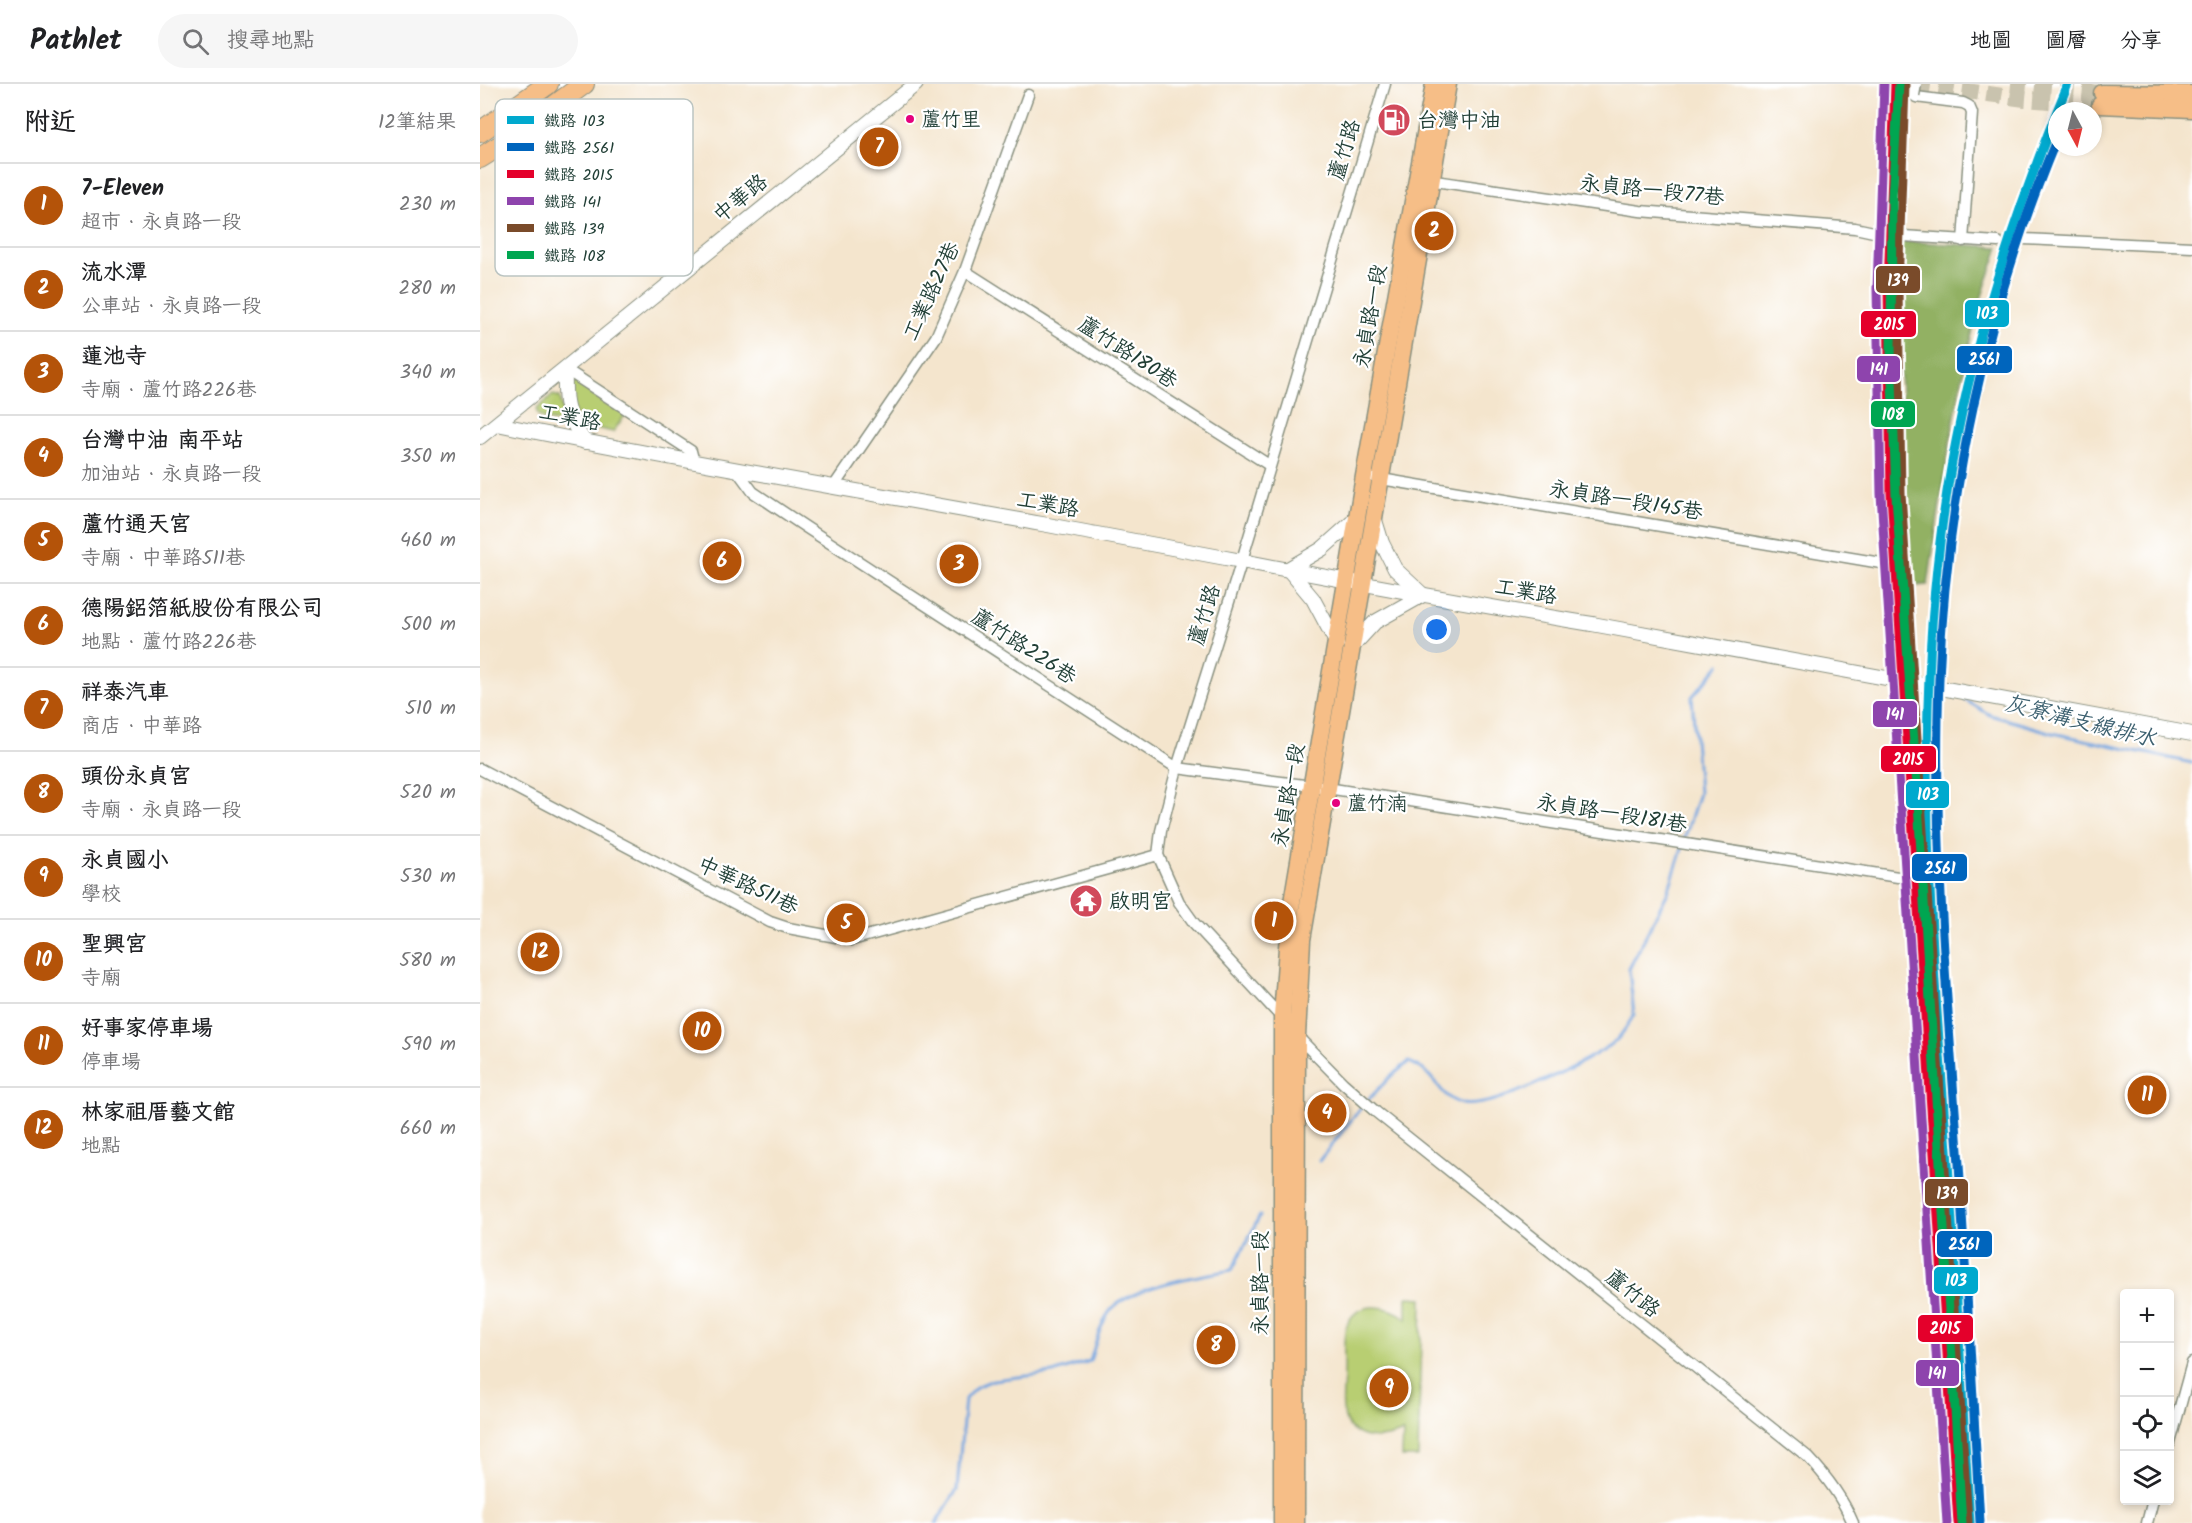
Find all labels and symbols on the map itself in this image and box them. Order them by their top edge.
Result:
legend [495,99,693,276]
fuel station icon: 台灣中油 [1376,102,1412,138]
north arrow [2048,102,2102,156]
place label: 蘆竹里 [921,105,981,137]
place label: 台灣中油 [1417,105,1501,138]
text: 鐵路 103 [544,109,605,134]
marker: 蘆竹里 [904,113,916,125]
street label: 蘆竹路 [1320,115,1370,185]
pin: 7 [860,124,898,170]
text: 鐵路 2561 [544,136,614,161]
text: 鐵路 2015 [544,163,615,188]
street label: 中華路 [706,167,776,232]
street label: 永貞路一段77巷 [1578,167,1726,215]
text: 鐵路 141 [544,190,601,215]
pin: 2 [1414,208,1454,254]
text: 鐵路 139 [544,217,605,242]
street label: 工業路27巷 [895,237,970,347]
text: 鐵路 108 [544,244,605,269]
street label: 永貞路一段 [1346,262,1397,371]
line badge: 139 [1875,265,1921,294]
text: 139 [1887,269,1909,294]
line badge: 103 [1964,299,2010,328]
text: 103 [1976,302,1998,327]
street label: 蘆竹路180巷 [1070,308,1184,398]
line badge: 2015 [1860,310,1917,338]
text: 2015 [1874,313,1906,338]
line badge: 2561 [1956,345,2013,374]
text: 2561 [1969,348,2000,373]
line badge: 141 [1856,355,1901,383]
text: 141 [1870,358,1888,383]
street label: 工業路 [536,396,604,441]
line badge: 108 [1870,400,1916,428]
text: 108 [1882,403,1905,428]
street label: 永貞路一段145巷 [1546,473,1705,530]
street label: 工業路 [1014,484,1082,527]
pin: 6 [702,538,742,584]
pin: 3 [940,542,978,586]
street label: 工業路 [1492,571,1560,614]
street label: 蘆竹路 [1180,580,1230,650]
street label: 蘆竹路226巷 [964,601,1083,694]
your location [1422,615,1451,644]
water label: 灰寮溝支線排水 [2001,687,2160,758]
line badge: 141 [1872,700,1918,728]
text: 141 [1886,703,1904,728]
street label: 永貞路一段 [1264,741,1315,850]
line badge: 2015 [1880,745,1937,773]
text: 2015 [1893,748,1925,773]
line badge: 103 [1905,780,1950,809]
text: 103 [1917,783,1939,808]
street label: 永貞路一段181巷 [1534,786,1689,843]
place label: 蘆竹湳 [1347,789,1407,821]
marker: 蘆竹湳 [1330,797,1342,809]
street label: 中華路511巷 [691,848,803,924]
line badge: 2561 [1911,853,1968,882]
text: 2561 [1925,857,1956,882]
temple icon: 啟明宮 [1068,883,1104,919]
place label: 啟明宮 [1109,886,1172,919]
pin: 1 [1254,898,1294,944]
pin: 5 [826,900,866,946]
pin: 12 [520,930,560,974]
pin: 10 [682,1008,722,1054]
pin: 11 [2128,1072,2166,1118]
pin: 4 [1308,1090,1346,1136]
line badge: 139 [1924,1178,1969,1207]
text: 139 [1936,1182,1958,1207]
line badge: 2561 [1936,1230,1993,1258]
street label: 永貞路一段 [1245,1231,1278,1336]
text: 2561 [1949,1233,1980,1258]
street label: 蘆竹路 [1597,1262,1667,1327]
line badge: 103 [1933,1266,1979,1295]
text: 103 [1945,1269,1967,1294]
line badge: 2015 [1917,1314,1974,1343]
text: 2015 [1930,1317,1962,1342]
pin: 8 [1196,1322,1236,1368]
line badge: 141 [1915,1359,1960,1387]
text: 141 [1928,1362,1946,1387]
pin: 9 [1370,1366,1408,1410]

